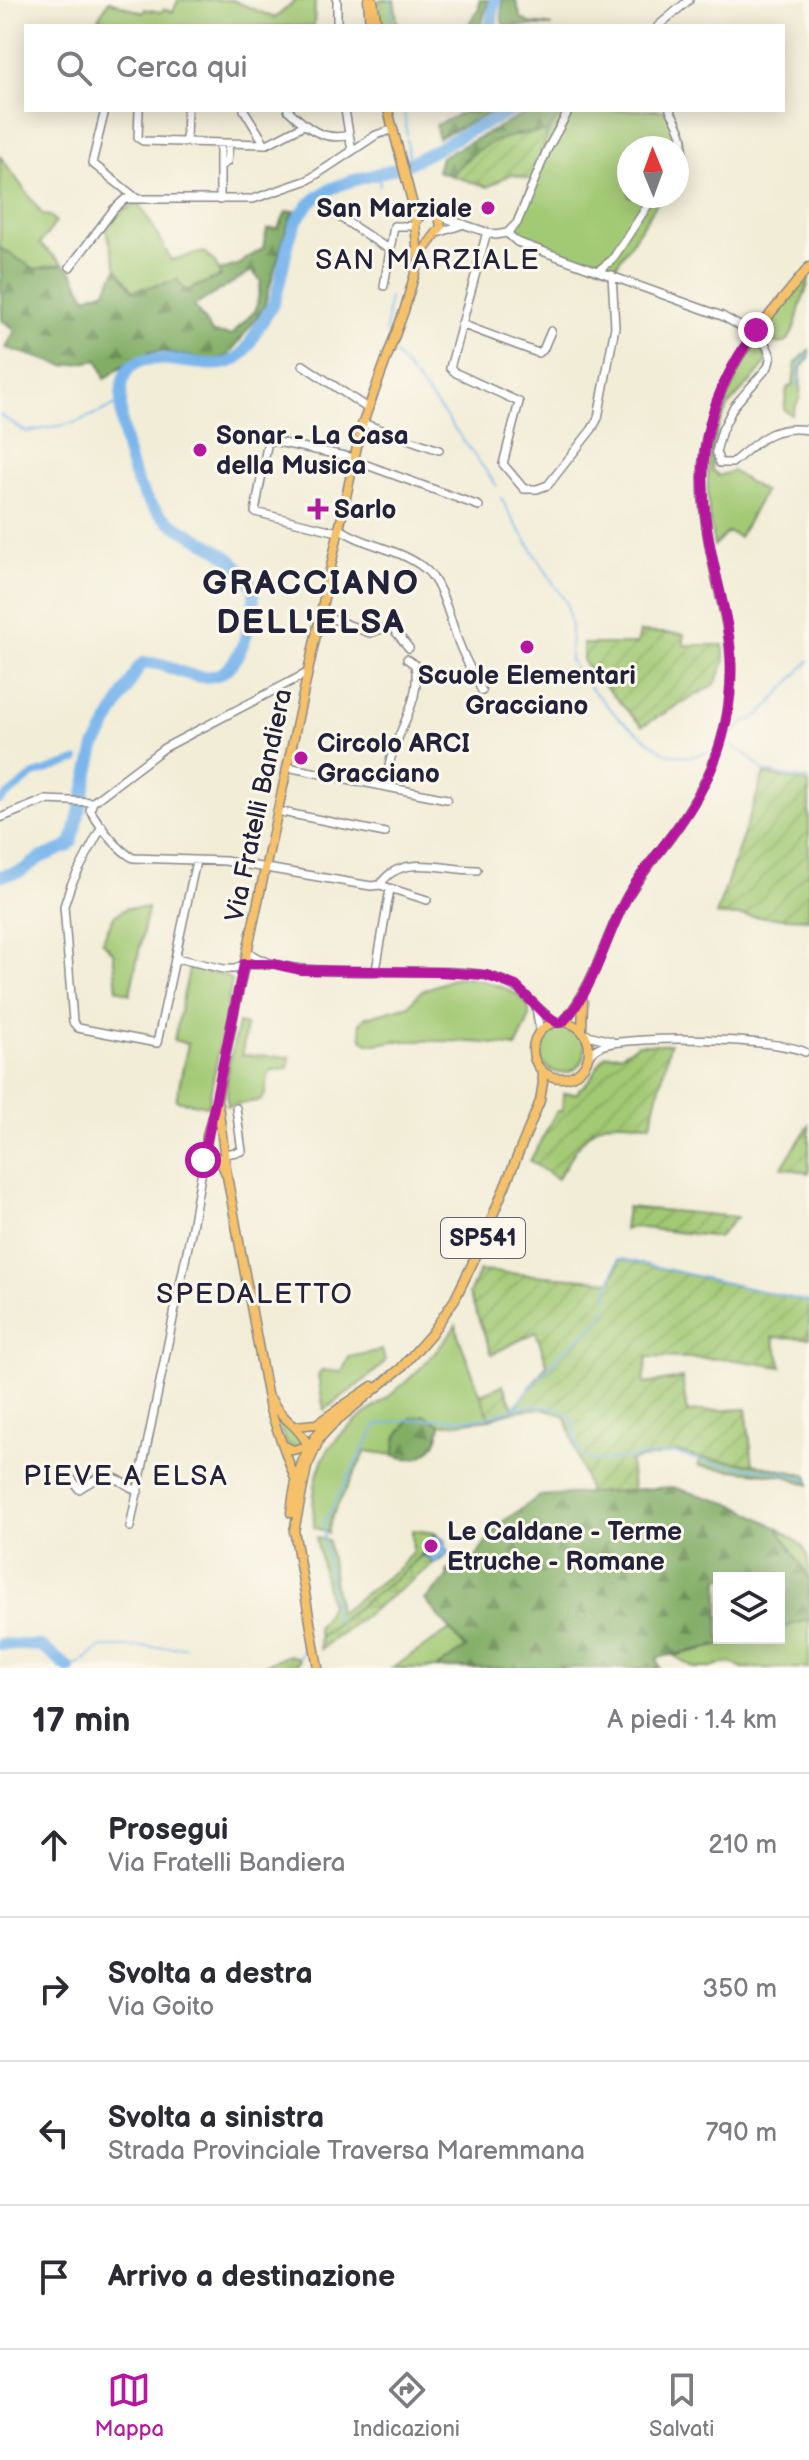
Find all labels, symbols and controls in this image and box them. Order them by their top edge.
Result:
search box [24,24,785,112]
icon: search [52,46,96,90]
text: Cerca qui [116,50,248,86]
north arrow [617,136,689,208]
place label: San Marziale [317,194,472,225]
marker: San Marziale [479,199,497,217]
district label: SAN MARZIALE [315,244,541,277]
route end [738,312,774,348]
place label: Sonar - La Casa della Musica [216,421,409,482]
marker: Sonar - La Casa della Musica [191,441,209,459]
place label: Sarlo [334,495,396,526]
marker: Sarlo [309,500,327,518]
district label: GRACCIANO DELL'ELSA [202,563,420,643]
marker: Scuole Elementari Gracciano [518,638,536,656]
place label: Scuole Elementari Gracciano [418,661,636,722]
street label: Via Fratelli Bandiera [220,686,299,925]
place label: Circolo ARCI Gracciano [317,729,470,790]
marker: Circolo ARCI Gracciano [292,749,310,767]
route start [185,1142,221,1178]
road number: SP541 [441,1218,525,1258]
district label: SPEDALETTO [156,1278,354,1311]
district label: PIEVE A ELSA [23,1460,229,1493]
place label: Le Caldane - Terme Etruche - Romane [447,1517,682,1578]
marker: Le Caldane - Terme Etruche - Romane [422,1537,440,1555]
map controls [713,1572,785,1644]
button: layers [713,1572,785,1644]
text: 17 min [32,1700,131,1741]
text: A piedi · 1.4 km [607,1705,777,1736]
text: Prosegui [108,1812,228,1848]
icon: ahead [32,1823,76,1867]
text: 210 m [708,1830,777,1861]
text: Via Fratelli Bandiera [108,1848,345,1879]
text: Svolta a destra [108,1956,313,1992]
icon: right [32,1967,76,2011]
text: 350 m [702,1974,777,2005]
text: Via Goito [108,1992,214,2023]
text: Svolta a sinistra [108,2100,324,2136]
icon: left [32,2111,76,2155]
text: 790 m [705,2118,777,2149]
text: Strada Provinciale Traversa Maremmana [108,2136,585,2167]
icon: arrive [32,2255,76,2299]
text: Arrivo a destinazione [108,2259,395,2295]
tab: Mappa [95,2368,164,2443]
tab: Indicazioni [353,2368,460,2443]
tab: Salvati [649,2368,714,2443]

